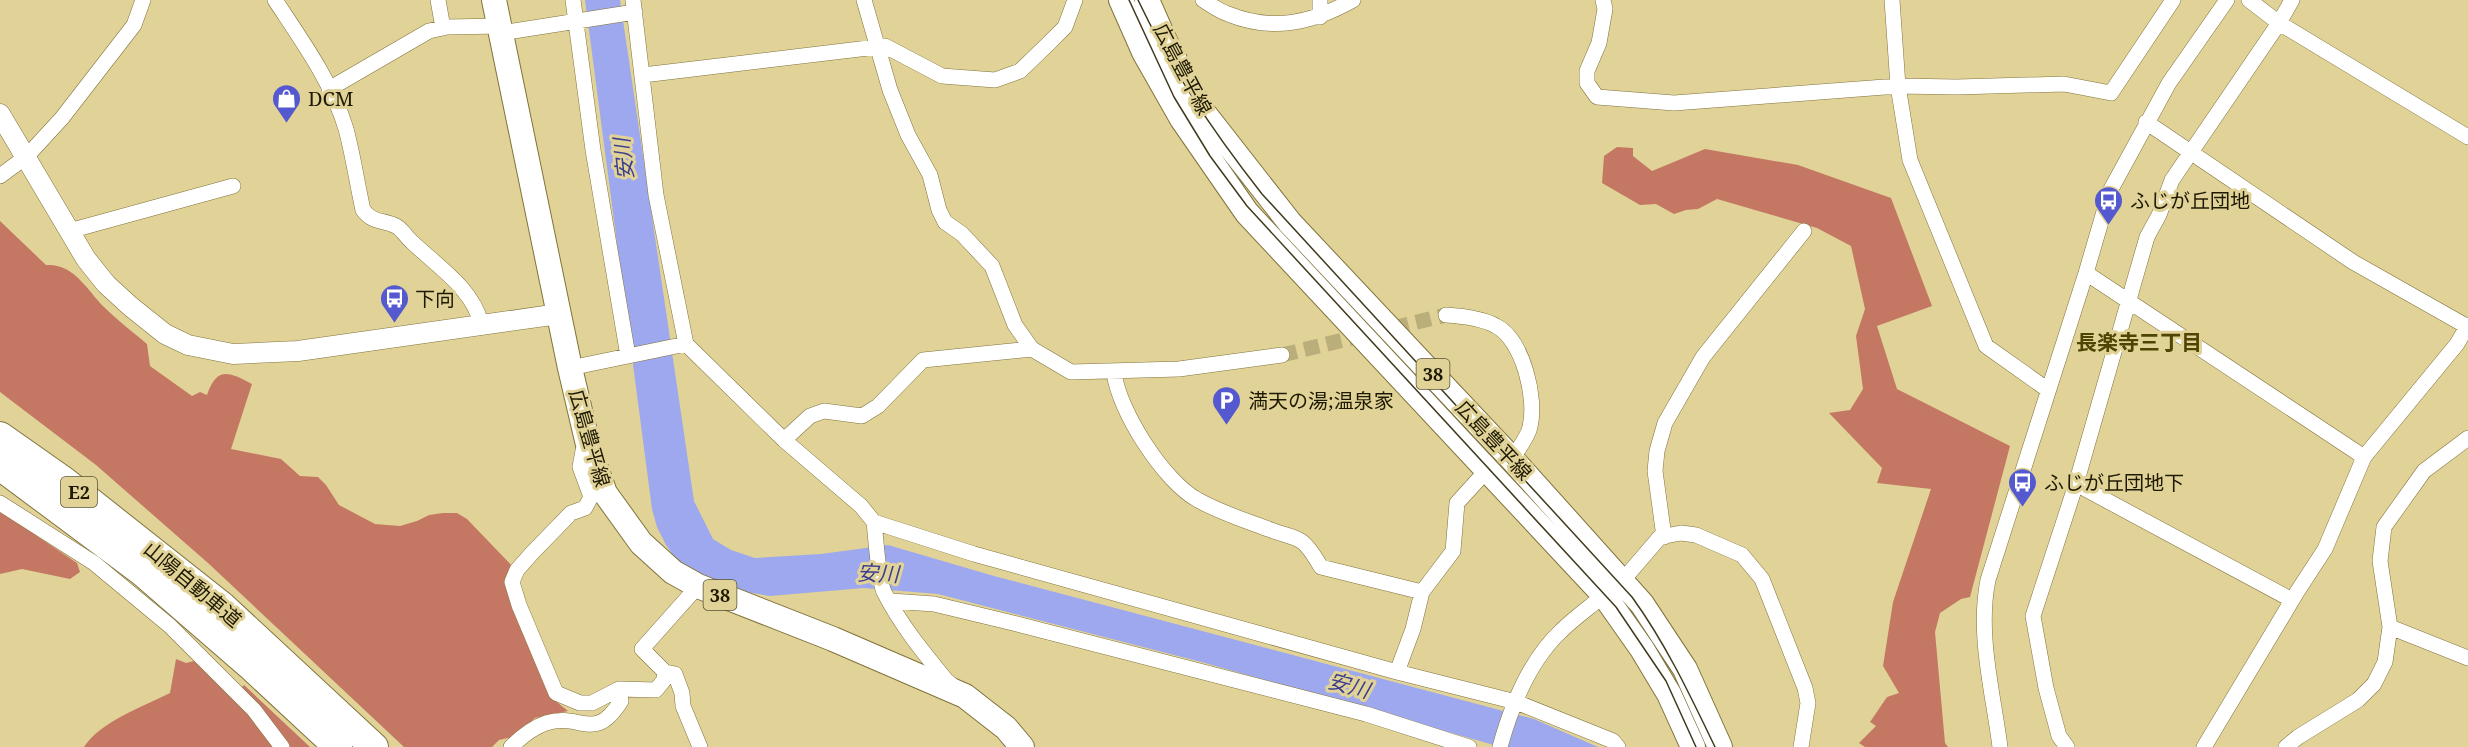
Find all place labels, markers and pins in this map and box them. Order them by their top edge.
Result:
shop icon: DCM [271,82,303,124]
place label: DCM [308,85,354,112]
bus stop icon: ふじが丘団地 [2093,184,2125,226]
place label: ふじが丘団地 [2130,187,2250,214]
bus stop icon: 下向 [378,282,410,324]
place label: 下向 [415,285,455,312]
parking icon: 満天の湯;温泉家 [1211,384,1243,426]
place label: 満天の湯;温泉家 [1248,387,1394,414]
bus stop icon: ふじが丘団地下 [2007,466,2039,508]
place label: ふじが丘団地下 [2044,469,2184,496]

